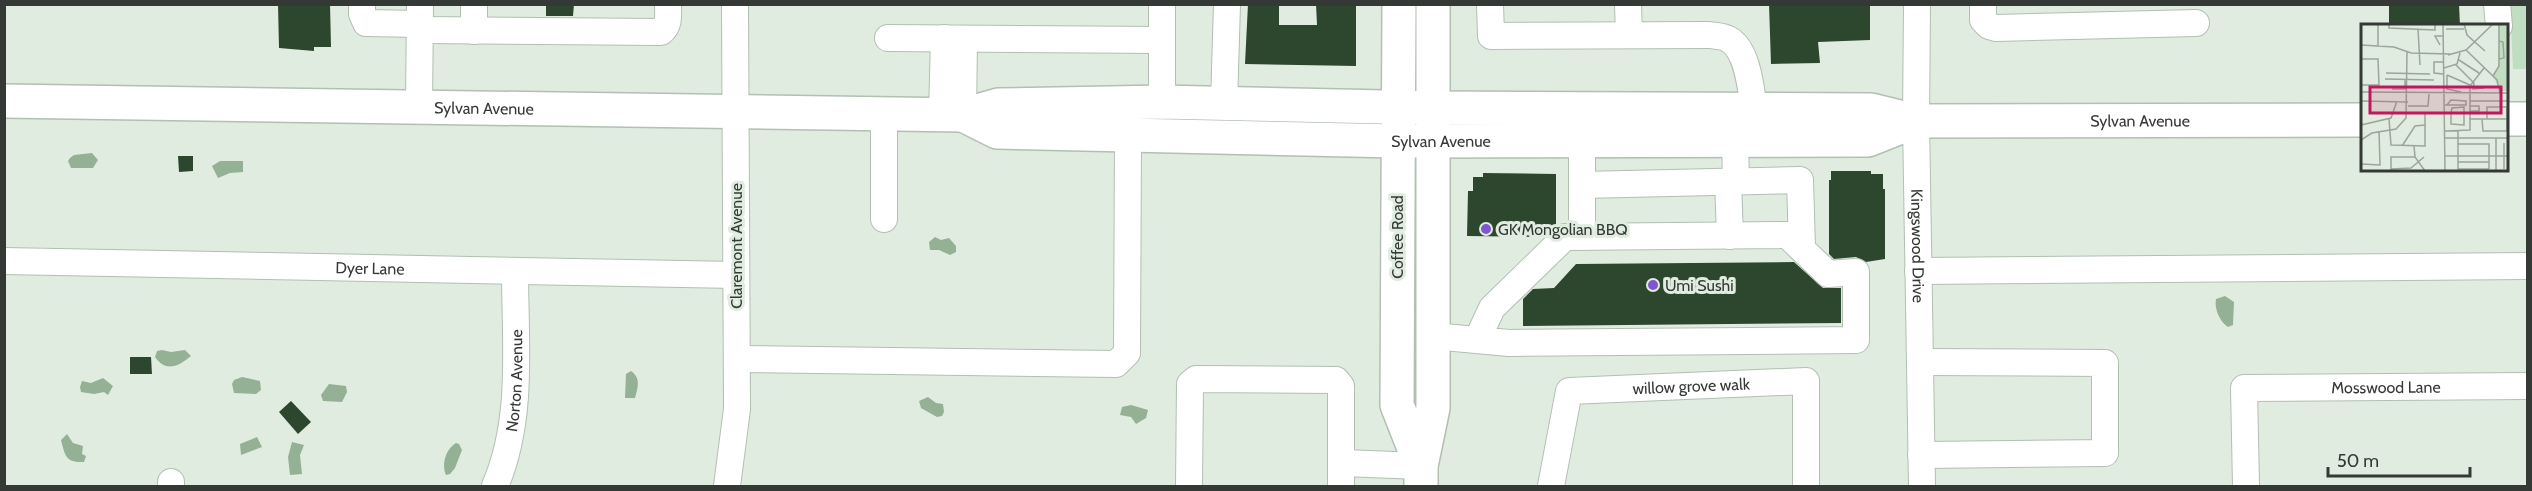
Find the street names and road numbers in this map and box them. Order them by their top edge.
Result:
street label: Sylvan Avenue [434,98,534,119]
street label: Sylvan Avenue [2090,111,2190,131]
street label: Sylvan Avenue [1391,132,1491,151]
street label: Claremont Avenue [727,183,746,309]
street label: Kingswood Drive [1907,189,1928,303]
street label: Coffee Road [1388,195,1407,279]
street label: Dyer Lane [335,258,405,279]
street label: Norton Avenue [502,329,526,433]
street label: willow grove walk [1632,374,1751,398]
street label: Mosswood Lane [2331,378,2441,397]

